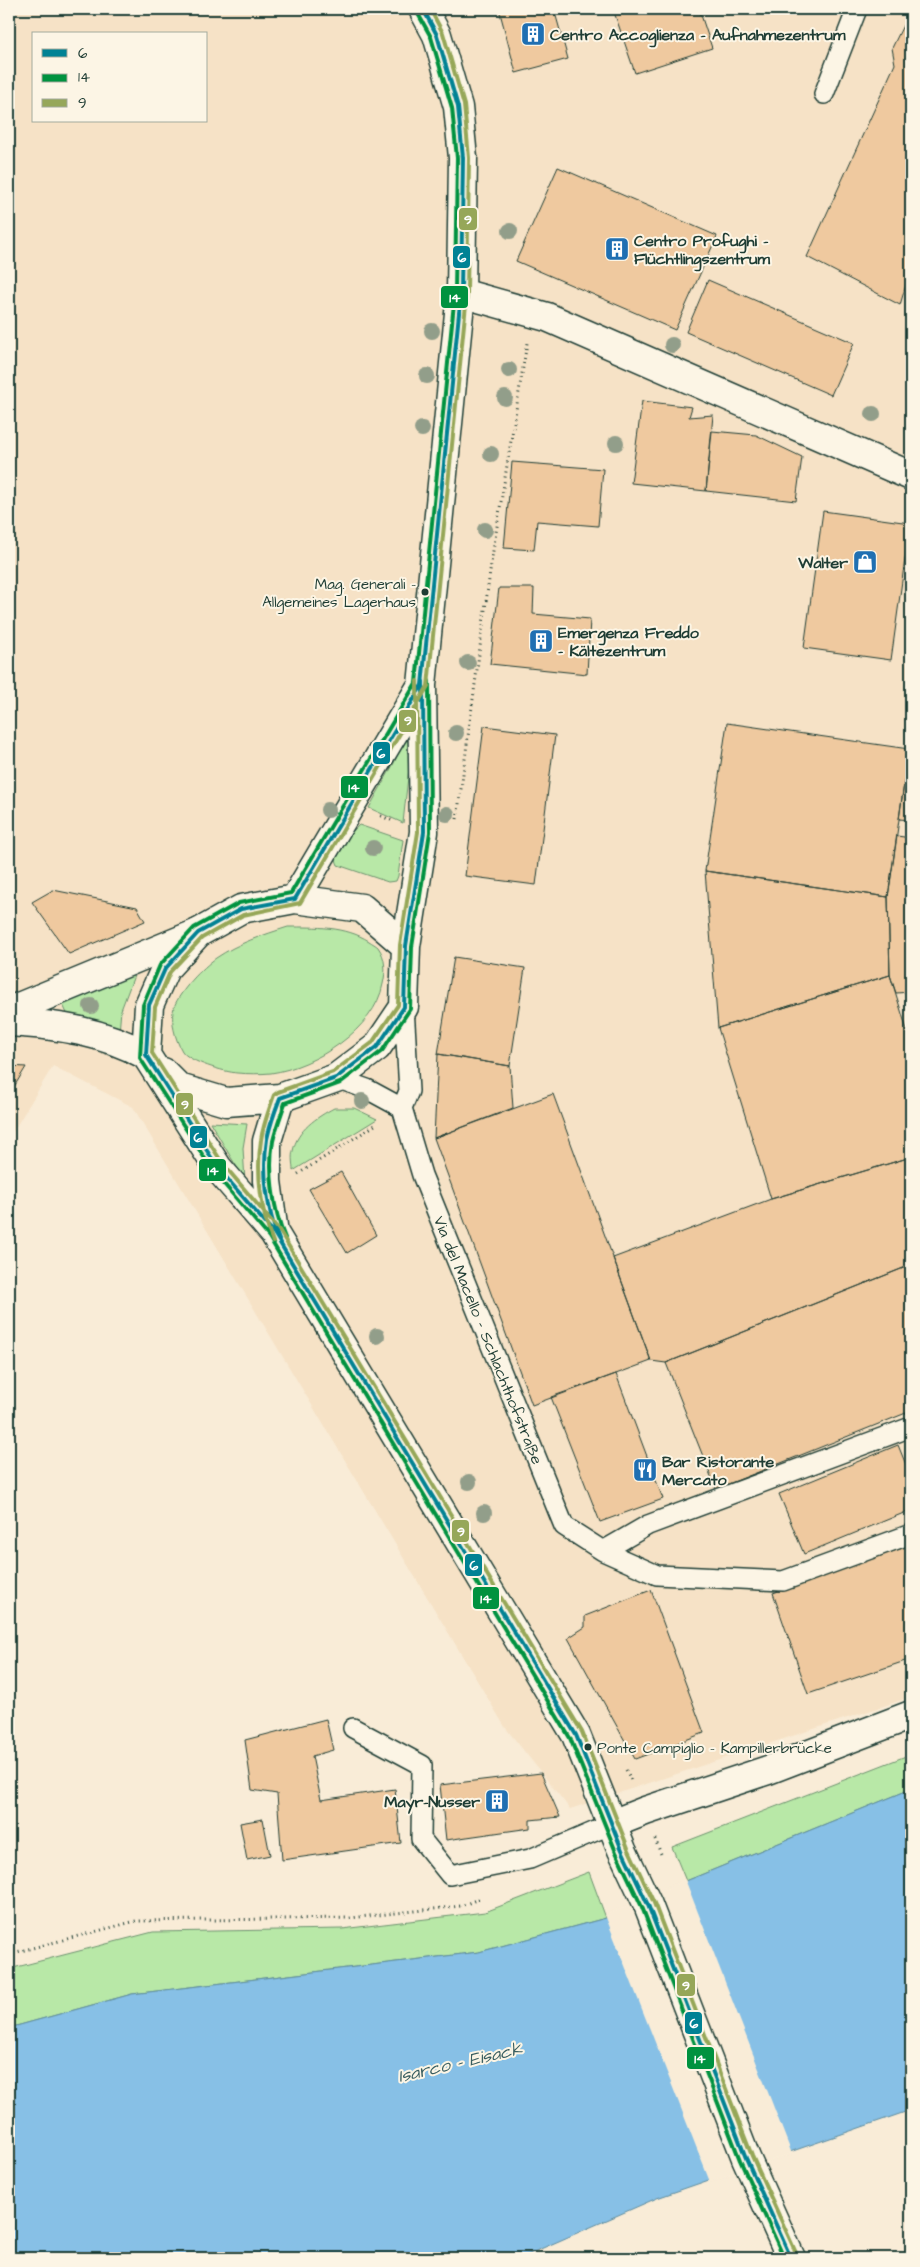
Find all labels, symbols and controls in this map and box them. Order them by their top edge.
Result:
building icon: Centro Accoglienza - Aufnahmezentrum [520,21,546,47]
place label: Centro Accoglienza - Aufnahmezentrum [550,24,846,48]
legend [32,32,208,122]
text: 6 [78,43,88,64]
text: 14 [78,67,90,88]
text: 9 [78,93,87,114]
line badge: 9 [458,207,478,231]
text: 9 [464,210,472,230]
place label: Centro Profughi - Flüchtlingszentrum [634,230,770,272]
building icon: Centro Profughi - Flüchtlingszentrum [604,236,630,262]
line badge: 6 [452,245,471,269]
text: 6 [458,248,467,268]
line badge: 14 [440,285,469,309]
text: 14 [449,288,461,308]
shop icon: Walter [852,549,878,575]
place label: Walter [797,552,848,574]
place label: Mag. Generali - Allgemeines Lagerhaus [262,574,416,614]
marker: Mag. Generali - Allgemeines Lagerhaus [420,587,430,597]
place label: Emergenza Freddo - Kältezentrum [558,622,700,662]
building icon: Emergenza Freddo - Kältezentrum [528,628,554,654]
line badge: 9 [398,709,417,733]
text: 9 [404,711,412,731]
line badge: 6 [372,741,391,765]
text: 6 [377,744,386,764]
line badge: 14 [340,775,369,799]
text: 14 [348,778,360,798]
line badge: 9 [175,1092,194,1116]
text: 9 [181,1095,189,1115]
line badge: 6 [189,1125,208,1149]
text: 6 [194,1128,203,1148]
line badge: 14 [198,1158,227,1182]
text: 14 [207,1161,219,1181]
street label: Via del Macello - Schlachthofstraße [428,1213,548,1468]
place label: Bar Ristorante Mercato [662,1451,775,1491]
restaurant icon: Bar Ristorante Mercato [632,1457,658,1483]
line badge: 9 [451,1519,470,1543]
text: 9 [457,1522,465,1542]
line badge: 6 [464,1553,483,1577]
text: 6 [470,1556,479,1576]
line badge: 14 [472,1586,500,1610]
text: 14 [480,1589,492,1609]
place label: Ponte Campiglio - Kampillerbrücke [597,1738,832,1760]
marker: Ponte Campiglio - Kampillerbrücke [583,1742,593,1752]
building icon: Mayr-Nusser [484,1788,510,1814]
place label: Mayr-Nusser [384,1791,480,1814]
line badge: 9 [676,1973,696,1997]
text: 9 [682,1976,690,1996]
line badge: 6 [684,2011,703,2035]
text: 6 [690,2014,699,2034]
water label: Isarco - Eisack [396,2036,525,2089]
line badge: 14 [686,2046,715,2070]
text: 14 [694,2049,706,2069]

